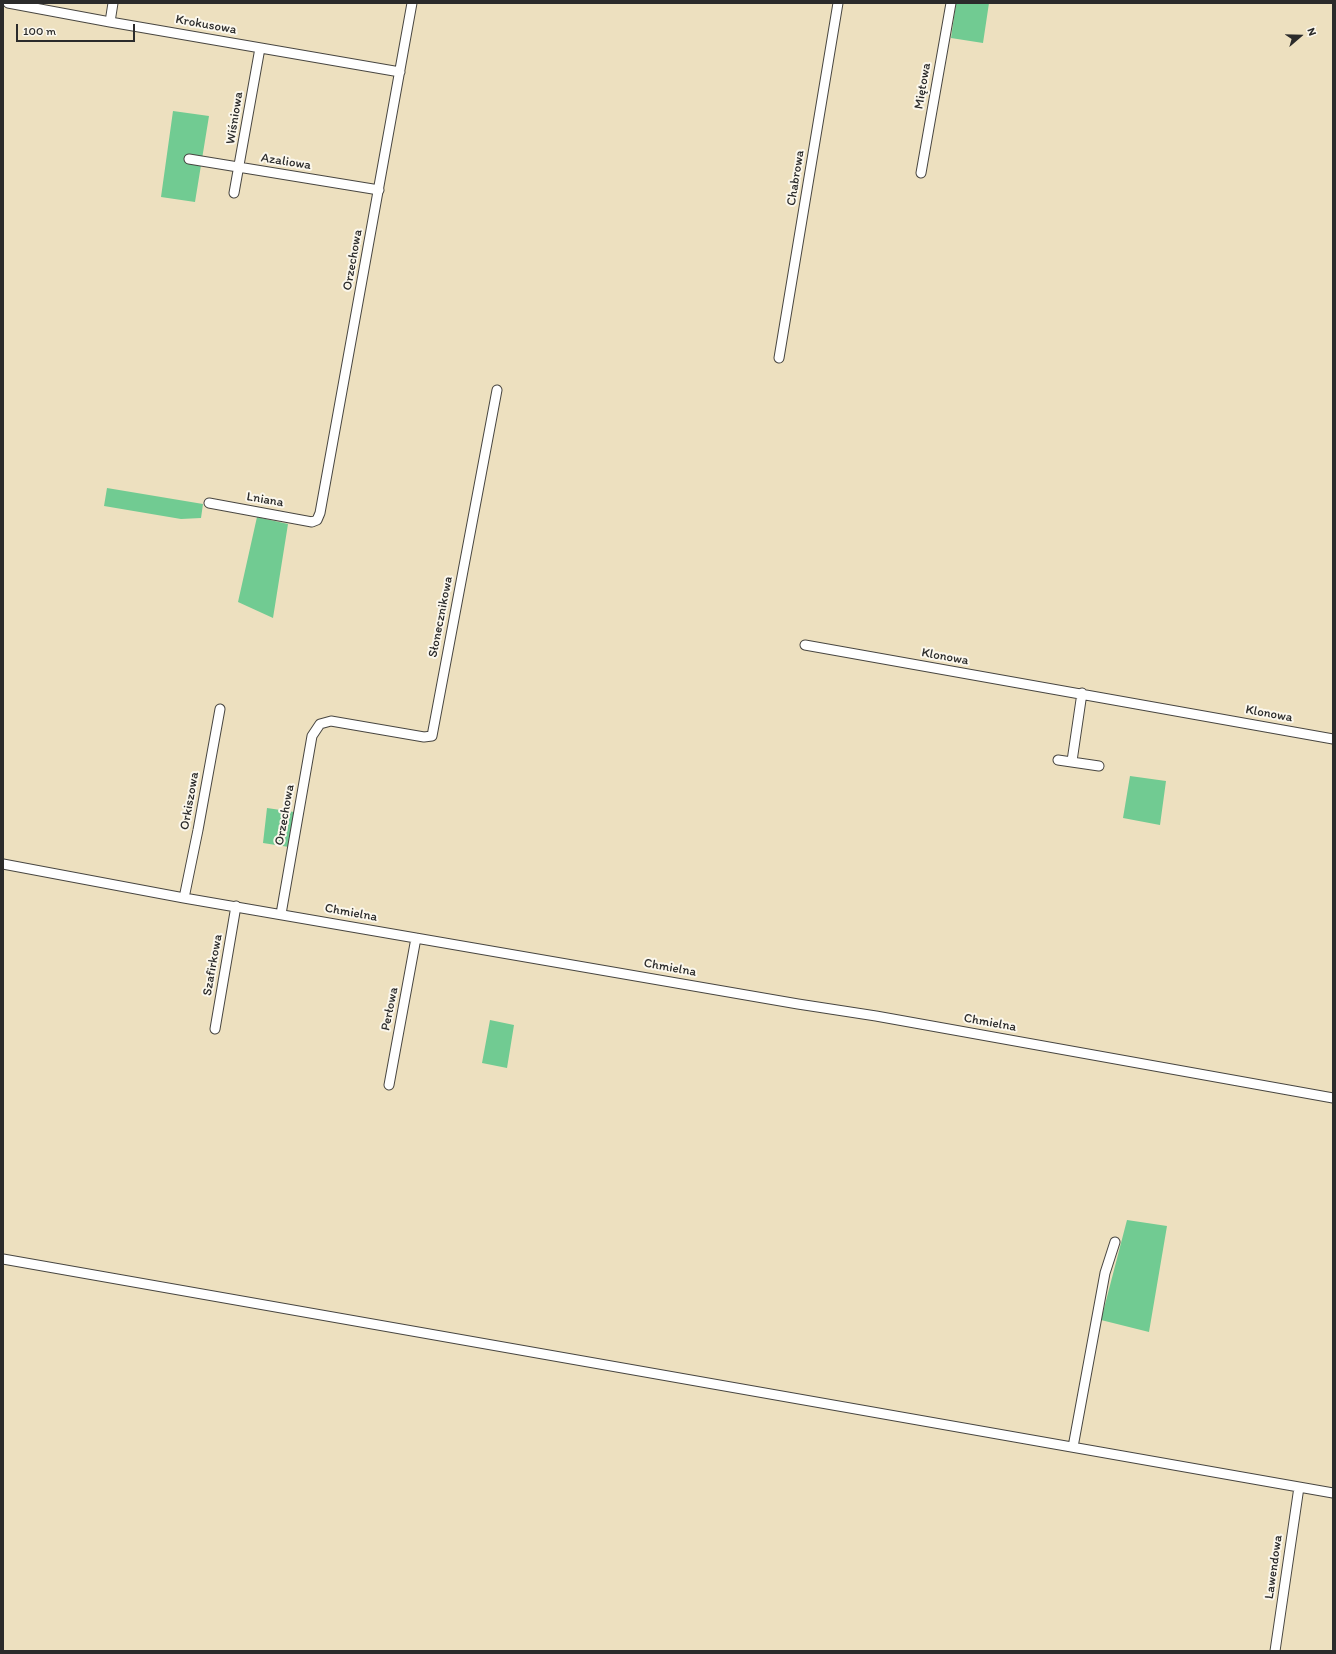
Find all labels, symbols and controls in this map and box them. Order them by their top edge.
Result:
street label: Krokusowa [174,12,238,38]
scale bar [18,16,137,42]
north arrow [1280,16,1320,56]
text: 100 m [23,24,56,38]
text: N [1304,26,1319,37]
street label: Miętowa [911,62,935,110]
street label: Wiśniowa [223,91,247,145]
street label: Chabrowa [784,149,808,207]
street label: Azaliowa [260,150,312,174]
street label: Orzechowa [340,228,366,292]
street label: Lniana [245,489,285,511]
street label: Słonecznikowa [425,575,457,659]
street label: Klonowa [920,645,970,669]
street label: Klonowa [1244,702,1294,726]
street label: Orkiszowa [177,771,203,831]
street label: Orzechowa [272,783,298,847]
street label: Chmielna [324,901,378,925]
street label: Szafirkowa [200,933,226,997]
street label: Chmielna [643,956,697,980]
street label: Perłowa [378,986,402,1032]
street label: Chmielna [963,1011,1017,1035]
street label: Lawendowa [1262,1534,1286,1600]

